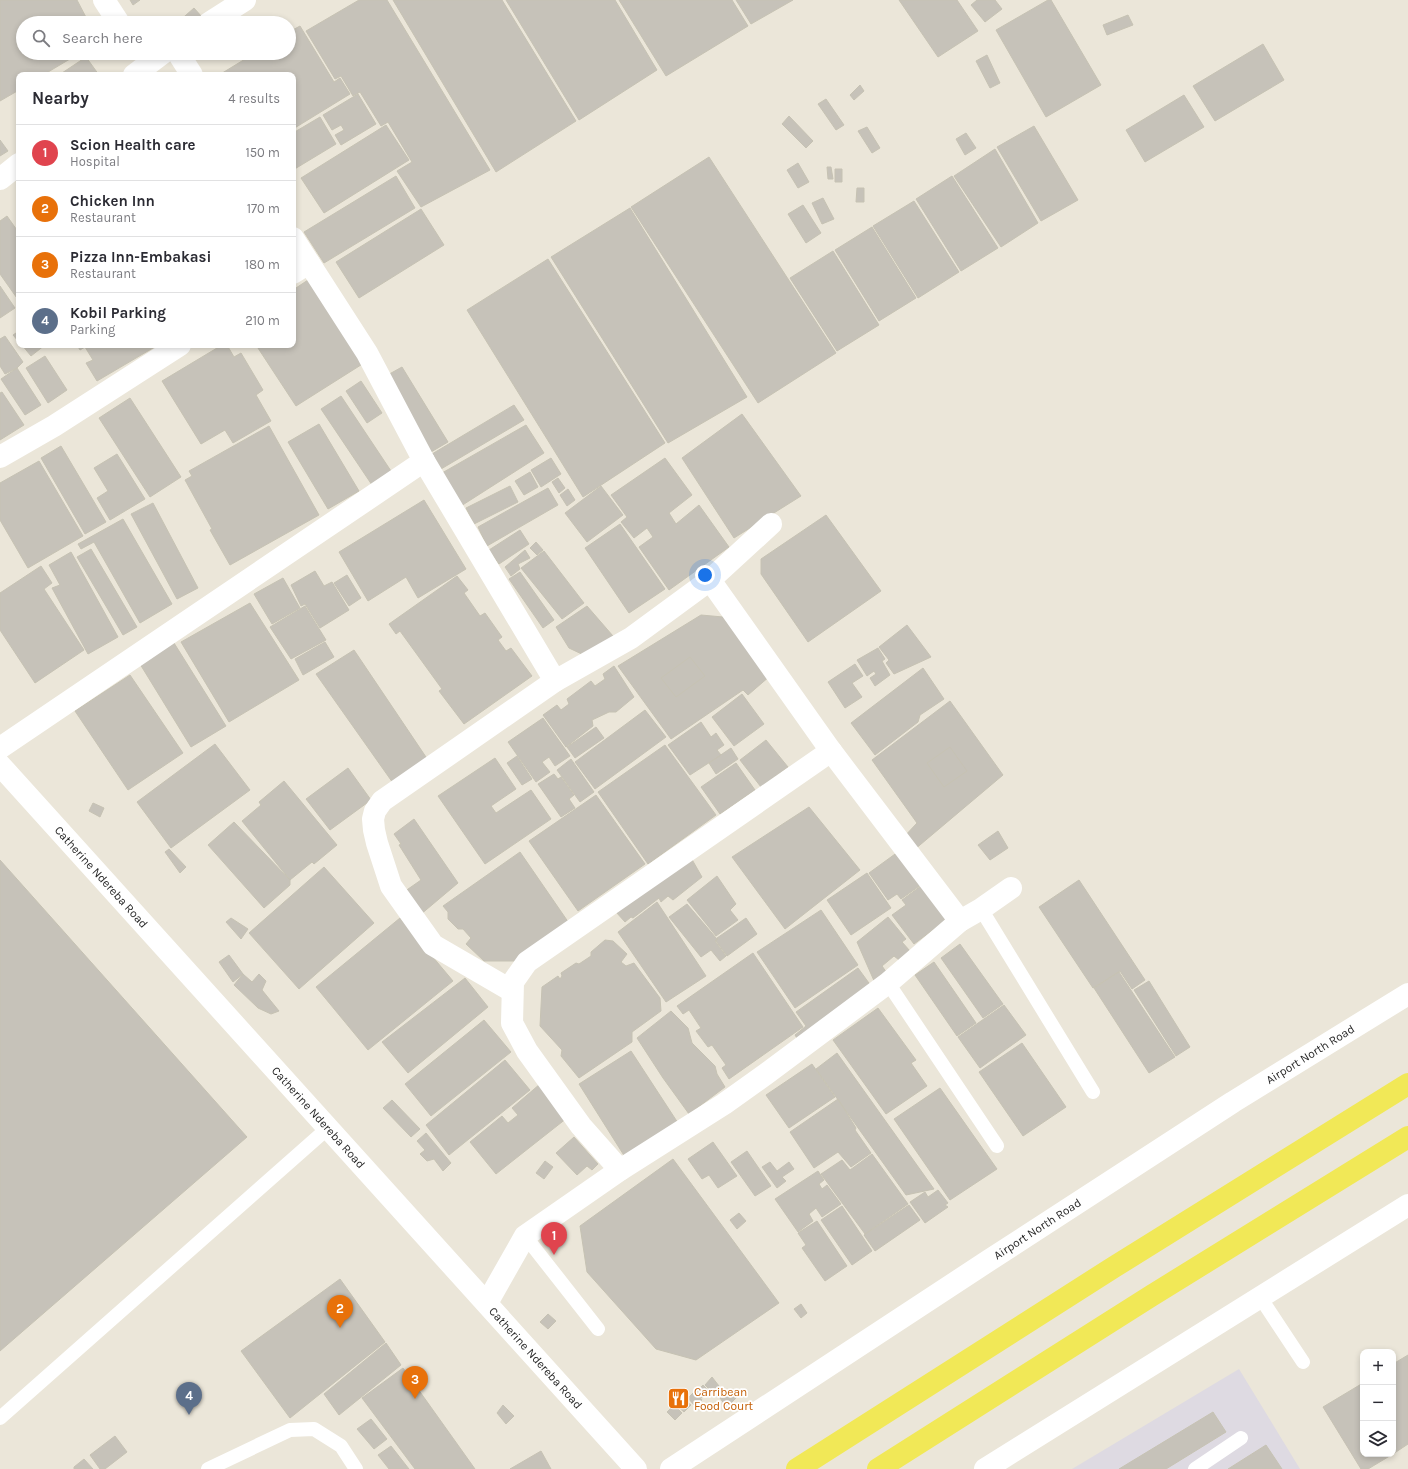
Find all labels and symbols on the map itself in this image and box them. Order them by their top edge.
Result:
your location [695,565,715,585]
street label: Catherine Ndereba Road [52,823,151,931]
street label: Airport North Road [1263,1022,1357,1087]
street label: Catherine Ndereba Road [269,1064,368,1171]
street label: Airport North Road [991,1195,1084,1262]
pin: 1 [541,1222,567,1255]
pin: 2 [327,1295,353,1328]
street label: Catherine Ndereba Road [486,1304,585,1412]
pin: 3 [402,1366,428,1399]
pin: 4 [176,1382,202,1415]
place label: Carribean Food Court [694,1385,754,1413]
restaurant icon: Carribean Food Court [666,1386,692,1412]

